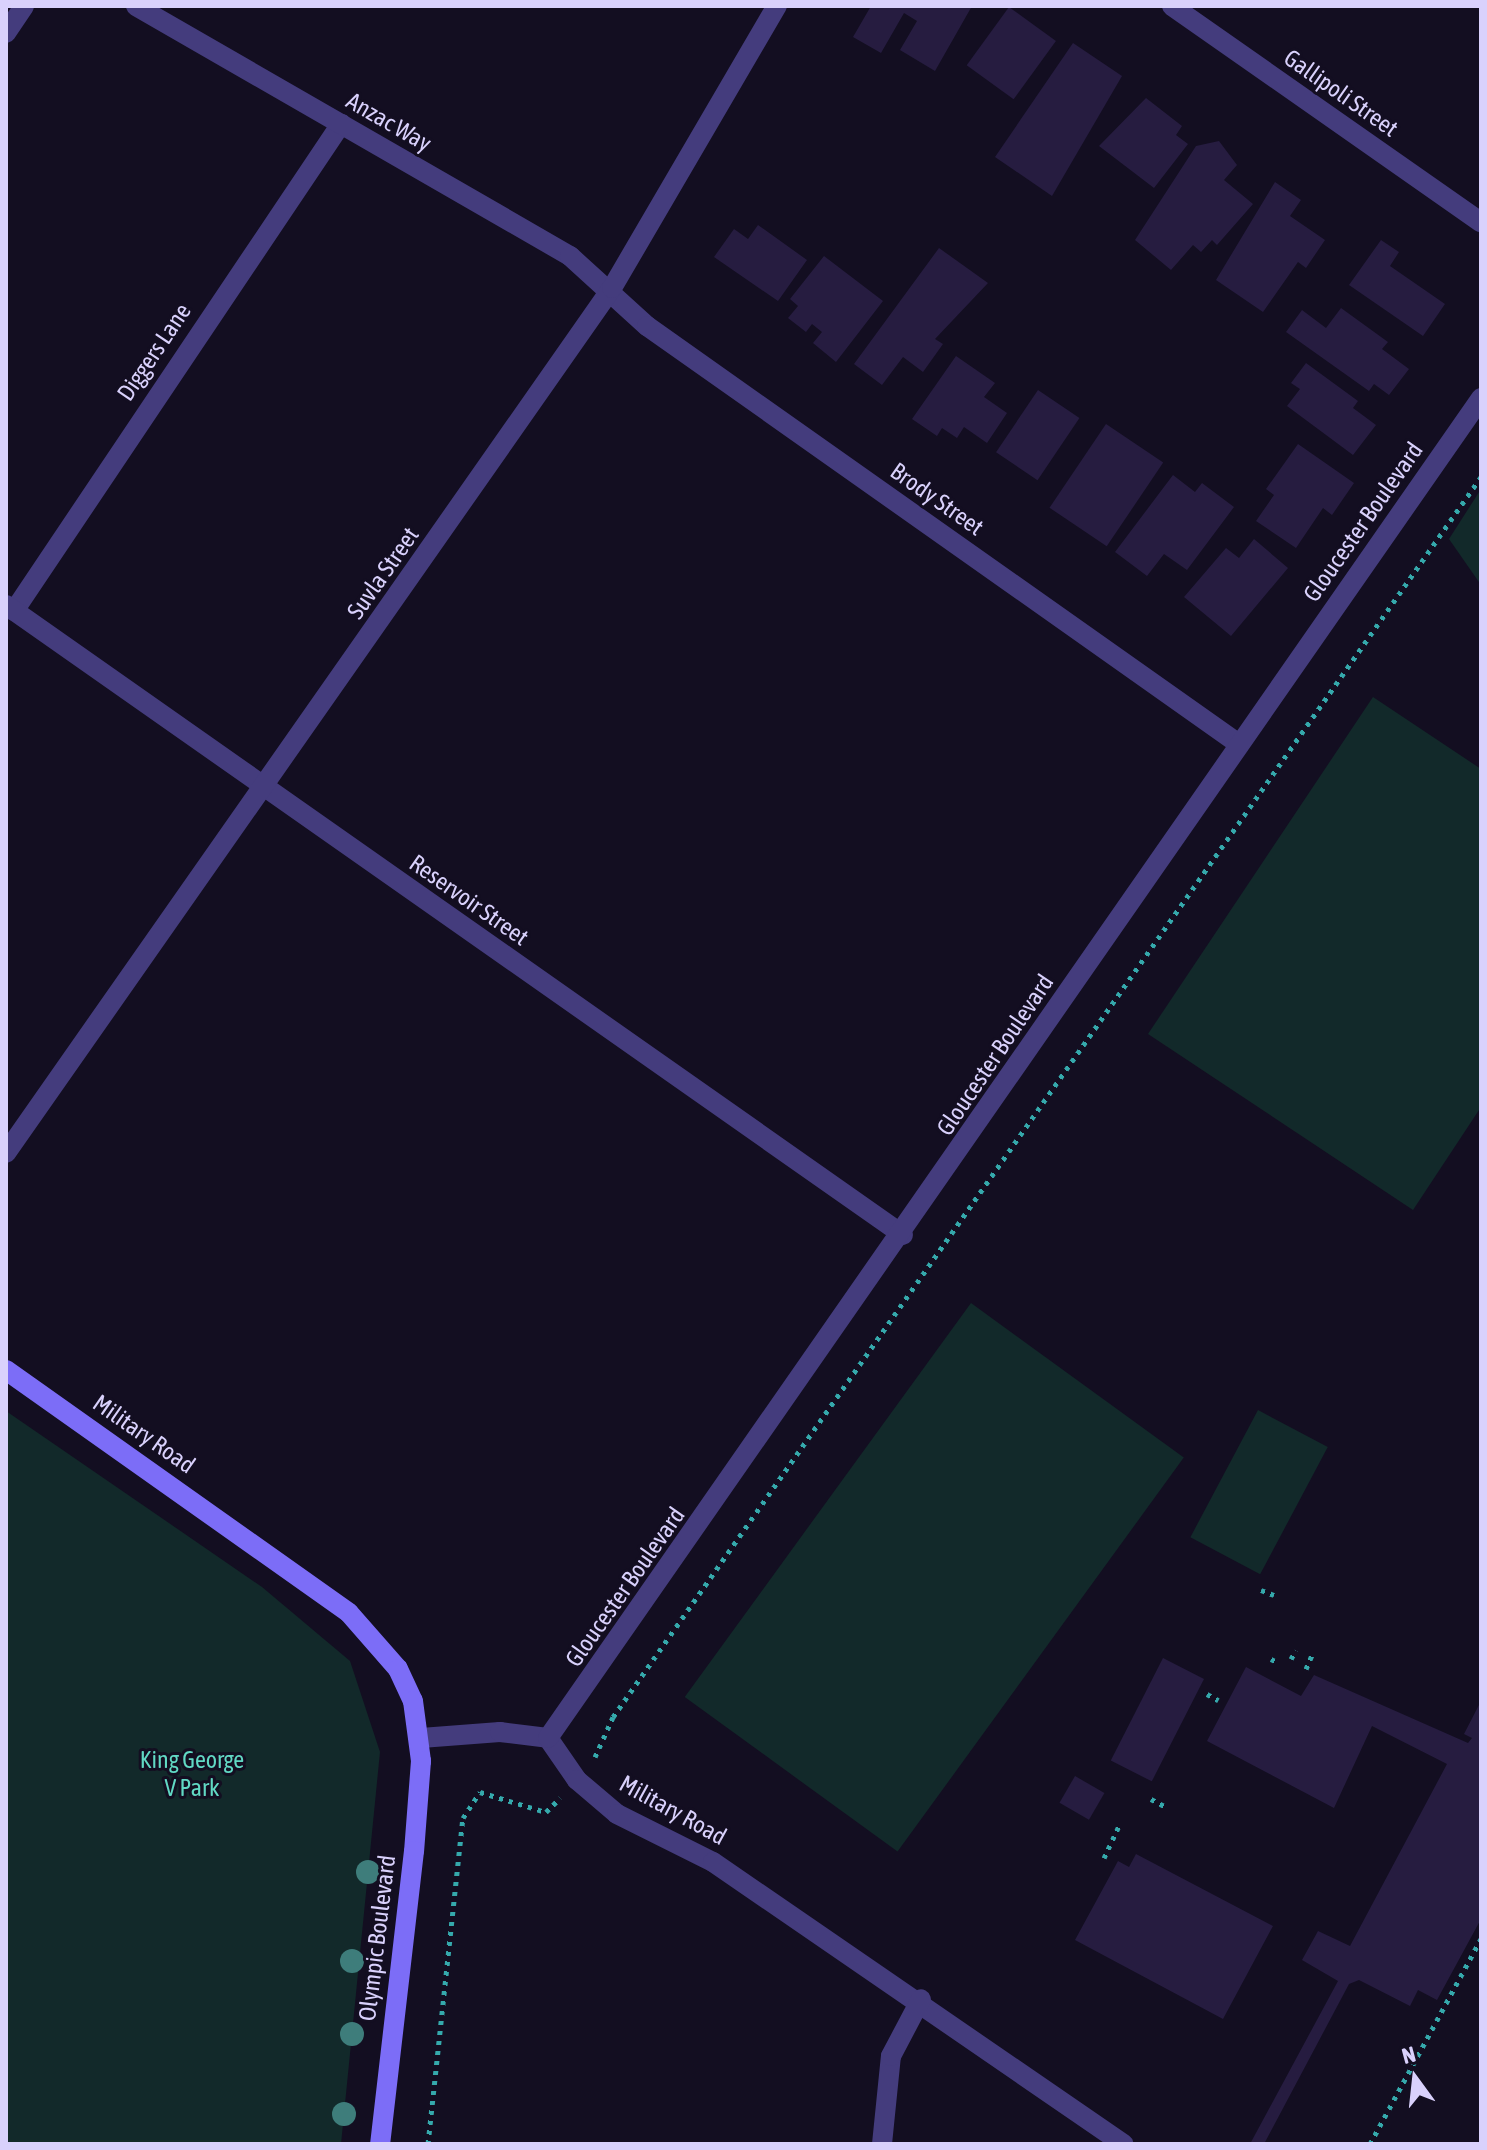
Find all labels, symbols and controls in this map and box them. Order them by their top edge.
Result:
street label: Gallipoli Street [1278,43,1404,143]
street label: Anzac Way [341,86,437,158]
street label: Diggers Lane [111,298,197,406]
street label: Gloucester Boulevard [1297,437,1429,607]
street label: Brody Street [885,457,989,541]
street label: Suvla Street [341,522,425,624]
street label: Reservoir Street [404,848,534,952]
street label: Gloucester Boulevard [930,969,1060,1141]
street label: Military Road [88,1388,200,1480]
street label: Gloucester Boulevard [559,1502,691,1672]
park label: King George V Park [140,1746,244,1802]
street label: Military Road [615,1769,731,1851]
street label: Olympic Boulevard [353,1854,401,2022]
north arrow [1375,2038,1455,2118]
text: N [1399,2041,1418,2069]

